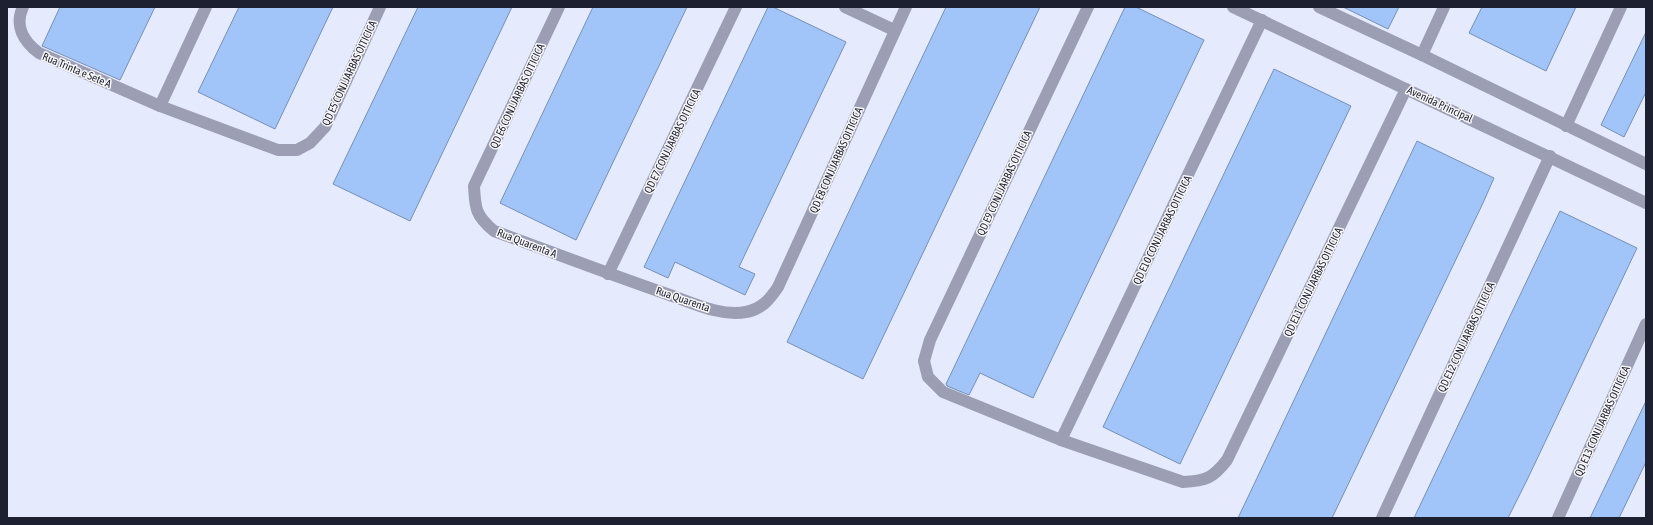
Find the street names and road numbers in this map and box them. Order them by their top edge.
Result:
street label: QD E5 CONJ.JARBAS OITICICA [319,18,379,127]
street label: QD E6 CONJ.JARBAS OITICICA [487,41,547,150]
street label: Rua Trinta e Sete A [41,50,114,90]
street label: Avenida Principal [1405,84,1475,124]
street label: QD E7 CONJ.JARBAS OITICICA [642,86,703,195]
street label: QD E8 CONJ.JARBAS OITICICA [807,105,865,215]
street label: QD E9 CONJ.JARBAS OITICICA [974,128,1034,237]
street label: QD E10 CONJ.JARBAS OITICICA [1130,173,1194,286]
street label: QD E11 CONJ.JARBAS OITICICA [1281,225,1345,338]
street label: Rua Quarenta A [495,226,559,260]
street label: QD E12 CONJ.JARBAS OITICICA [1435,280,1497,394]
street label: Rua Quarenta [654,284,712,314]
street label: QD E13 CONJ.JARBAS OITICICA [1572,363,1632,478]

